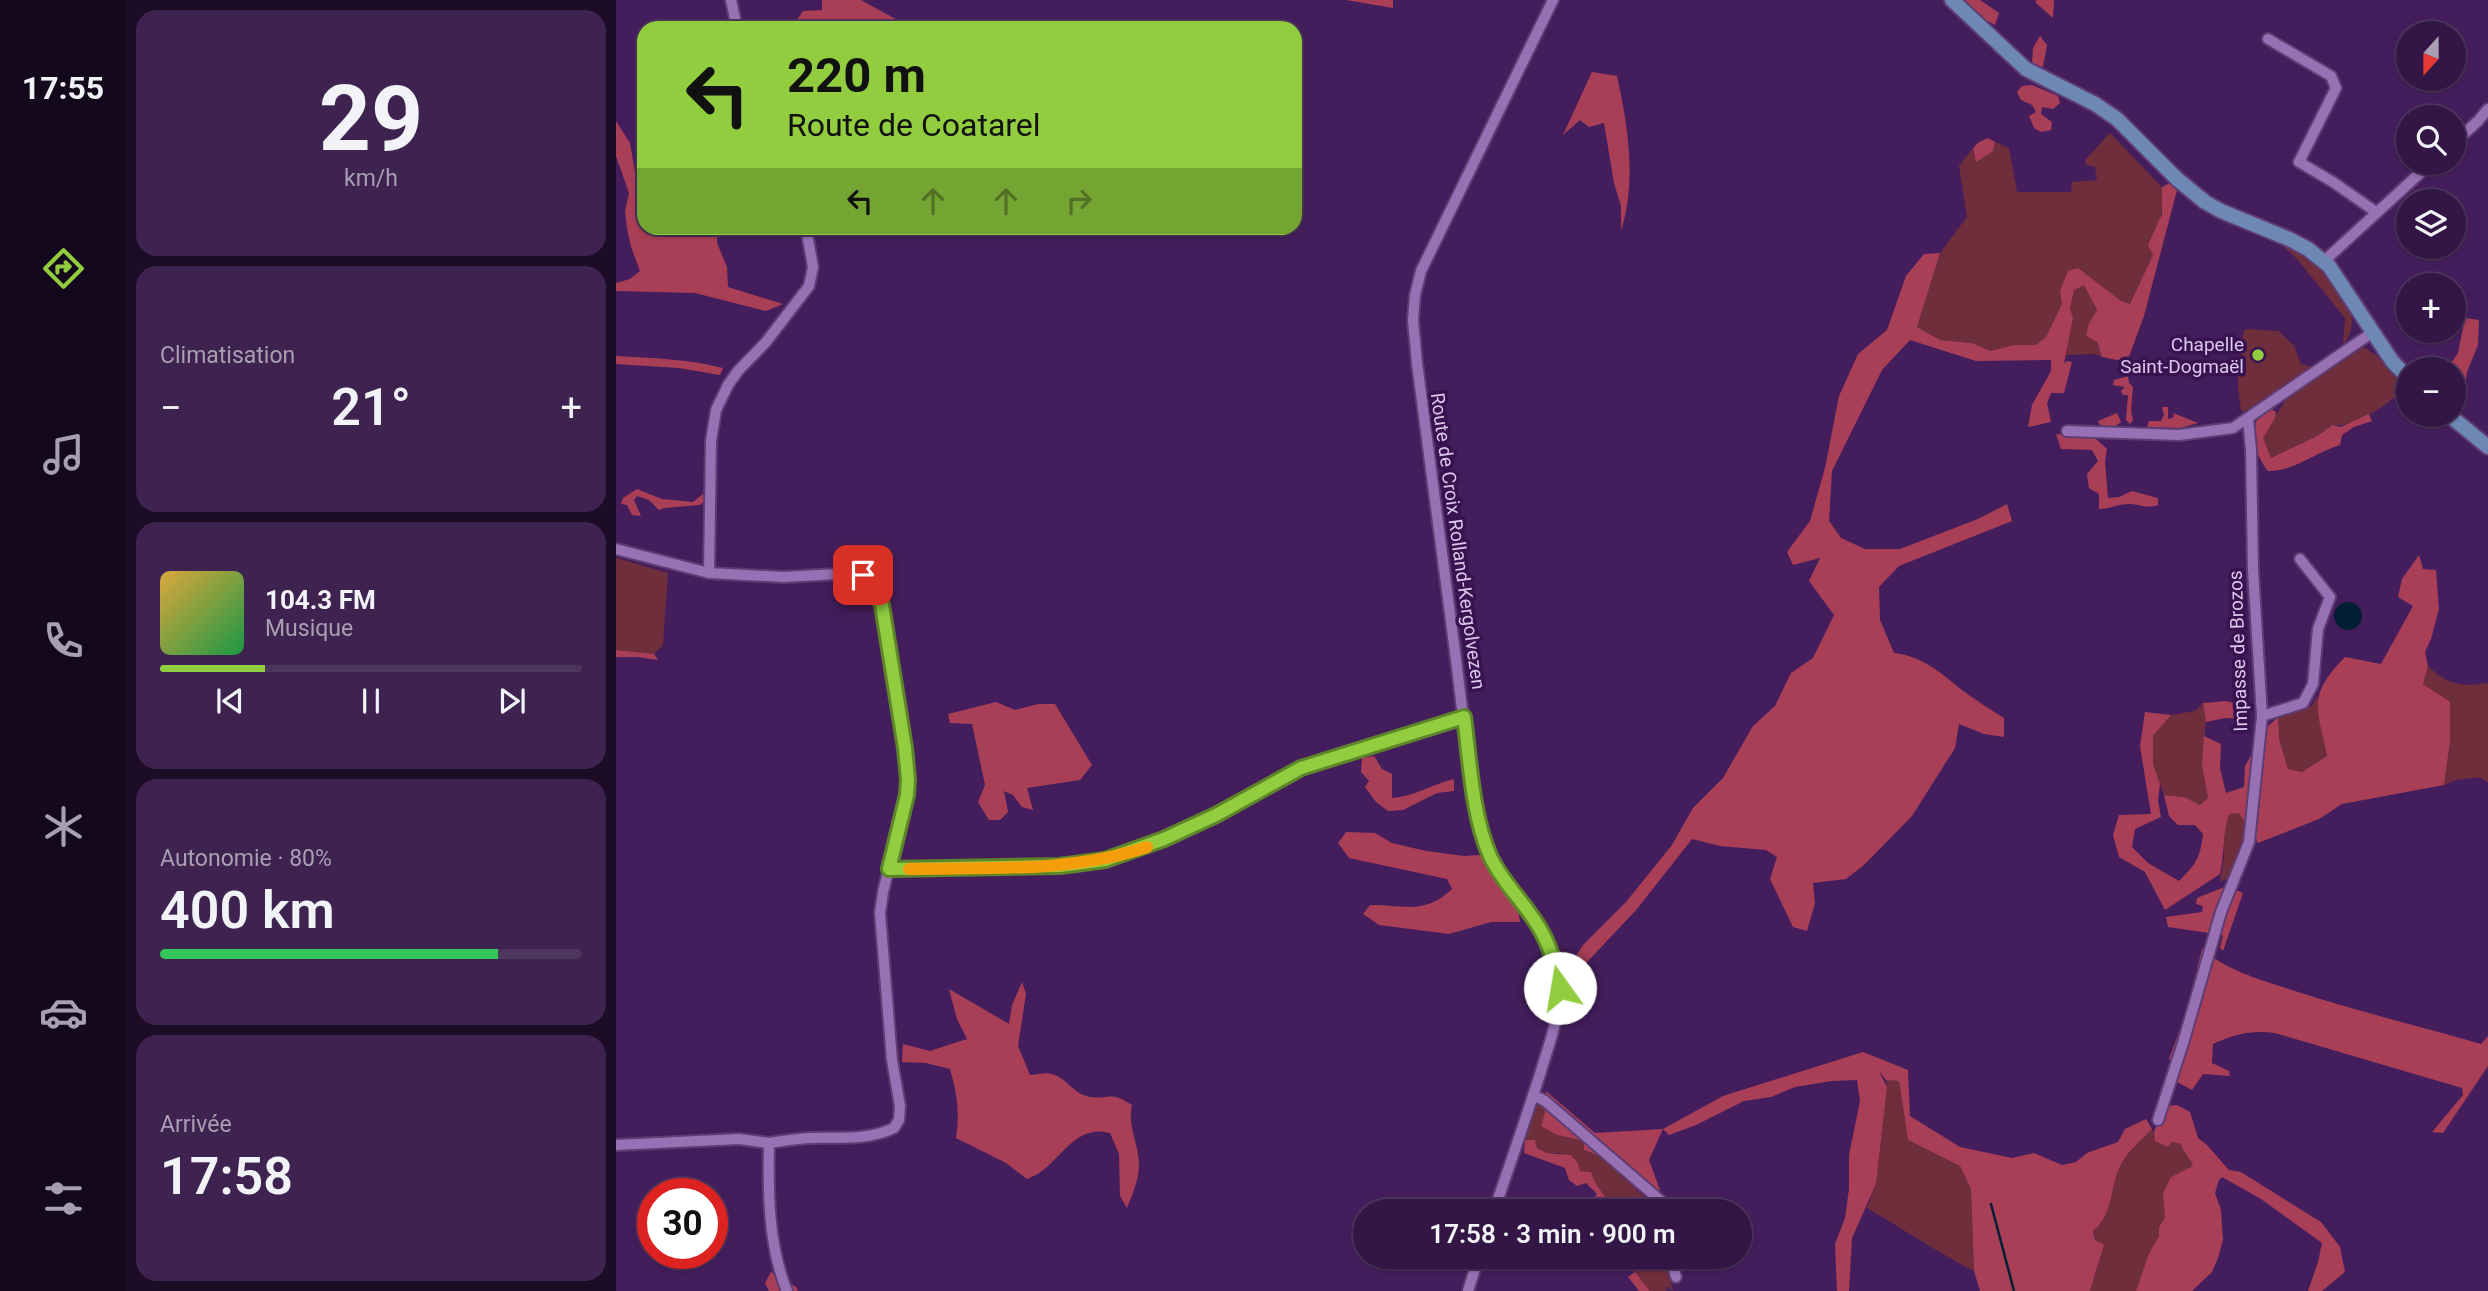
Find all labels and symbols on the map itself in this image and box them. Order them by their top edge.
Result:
north arrow [2396,21,2466,91]
place label: Chapelle Saint-Dogmaël [2120,333,2244,378]
marker: Chapelle Saint-Dogmaël [2250,347,2266,363]
street label: Route de Croix Rolland-Kergolvezen [1426,391,1490,691]
pin [833,545,893,605]
street label: Impasse de Brozos [2224,570,2252,732]
position arrow [1523,951,1597,1025]
speed limit sign: 30 [637,1178,728,1269]

